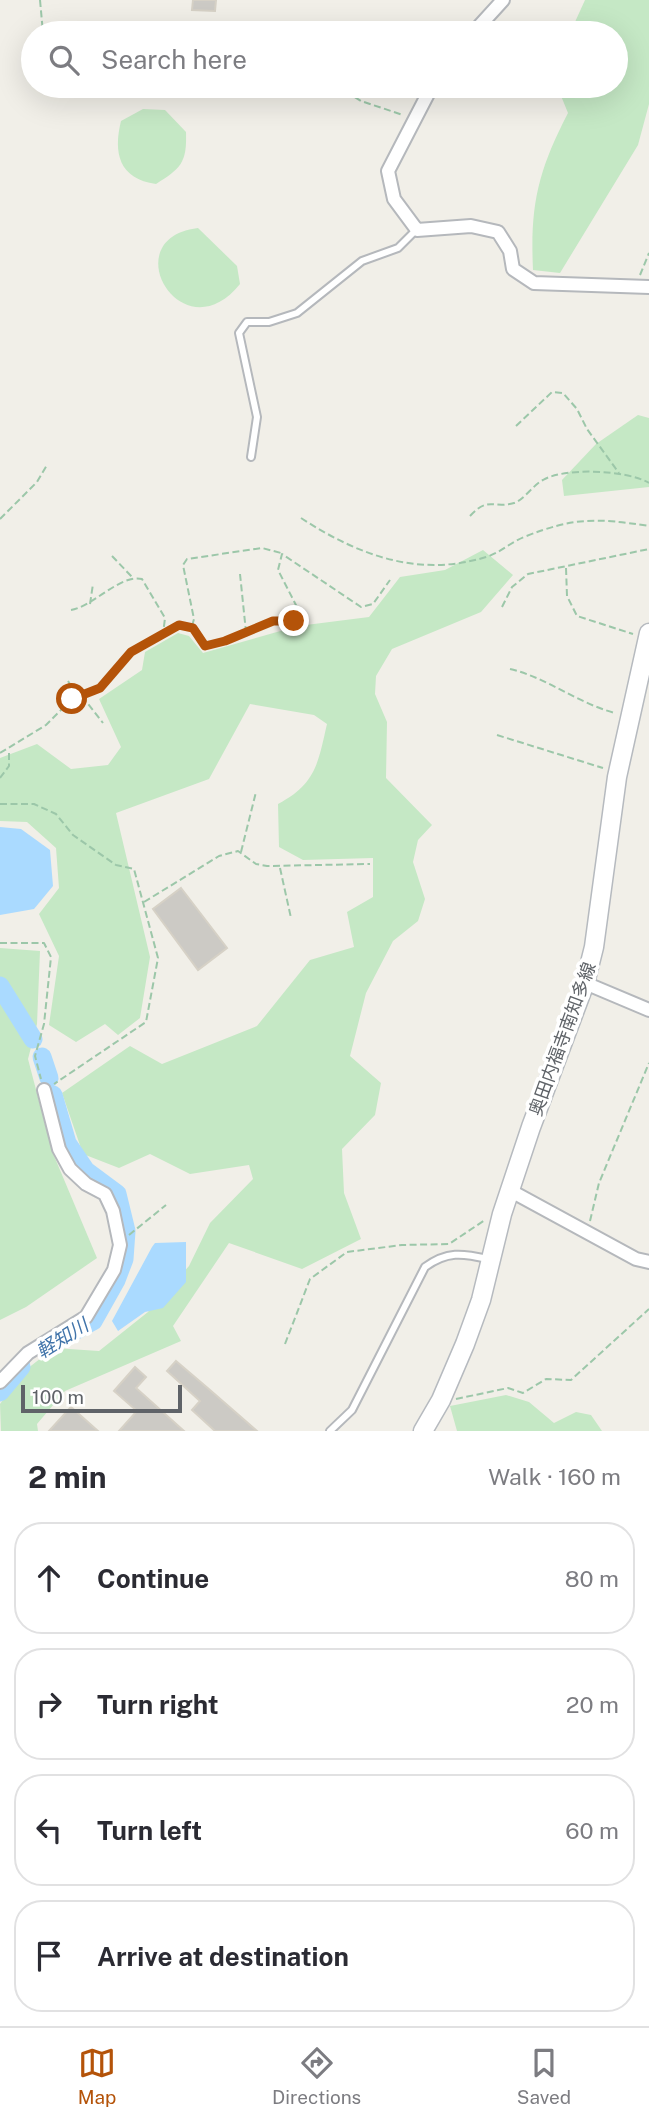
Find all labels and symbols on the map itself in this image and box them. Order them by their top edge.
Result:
route end [278,605,309,636]
route start [56,683,87,714]
street label: 奥田内福寺南知多線 [524,959,600,1119]
water label: 軽知川 [32,1313,94,1362]
scale bar [21,1382,182,1414]

